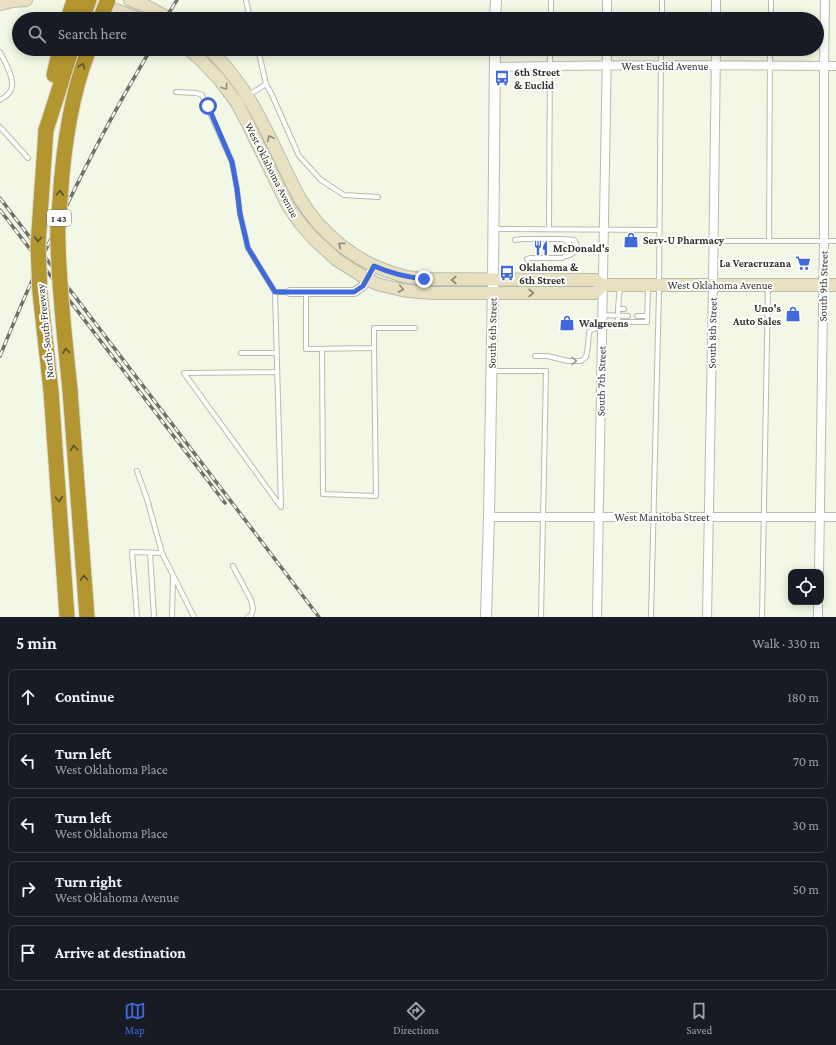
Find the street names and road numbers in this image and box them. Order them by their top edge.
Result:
street label: West Euclid Avenue [622,60,709,72]
street label: West Oklahoma Avenue [243,121,301,220]
road number: I 43 [47,210,71,226]
street label: South 9th Street [816,250,830,322]
street label: West Oklahoma Avenue [668,279,773,291]
street label: North-South Freeway [34,282,57,379]
street label: South 6th Street [485,297,499,369]
street label: South 8th Street [705,297,719,369]
street label: South 7th Street [594,345,608,416]
street label: West Manitoba Street [614,511,710,523]

